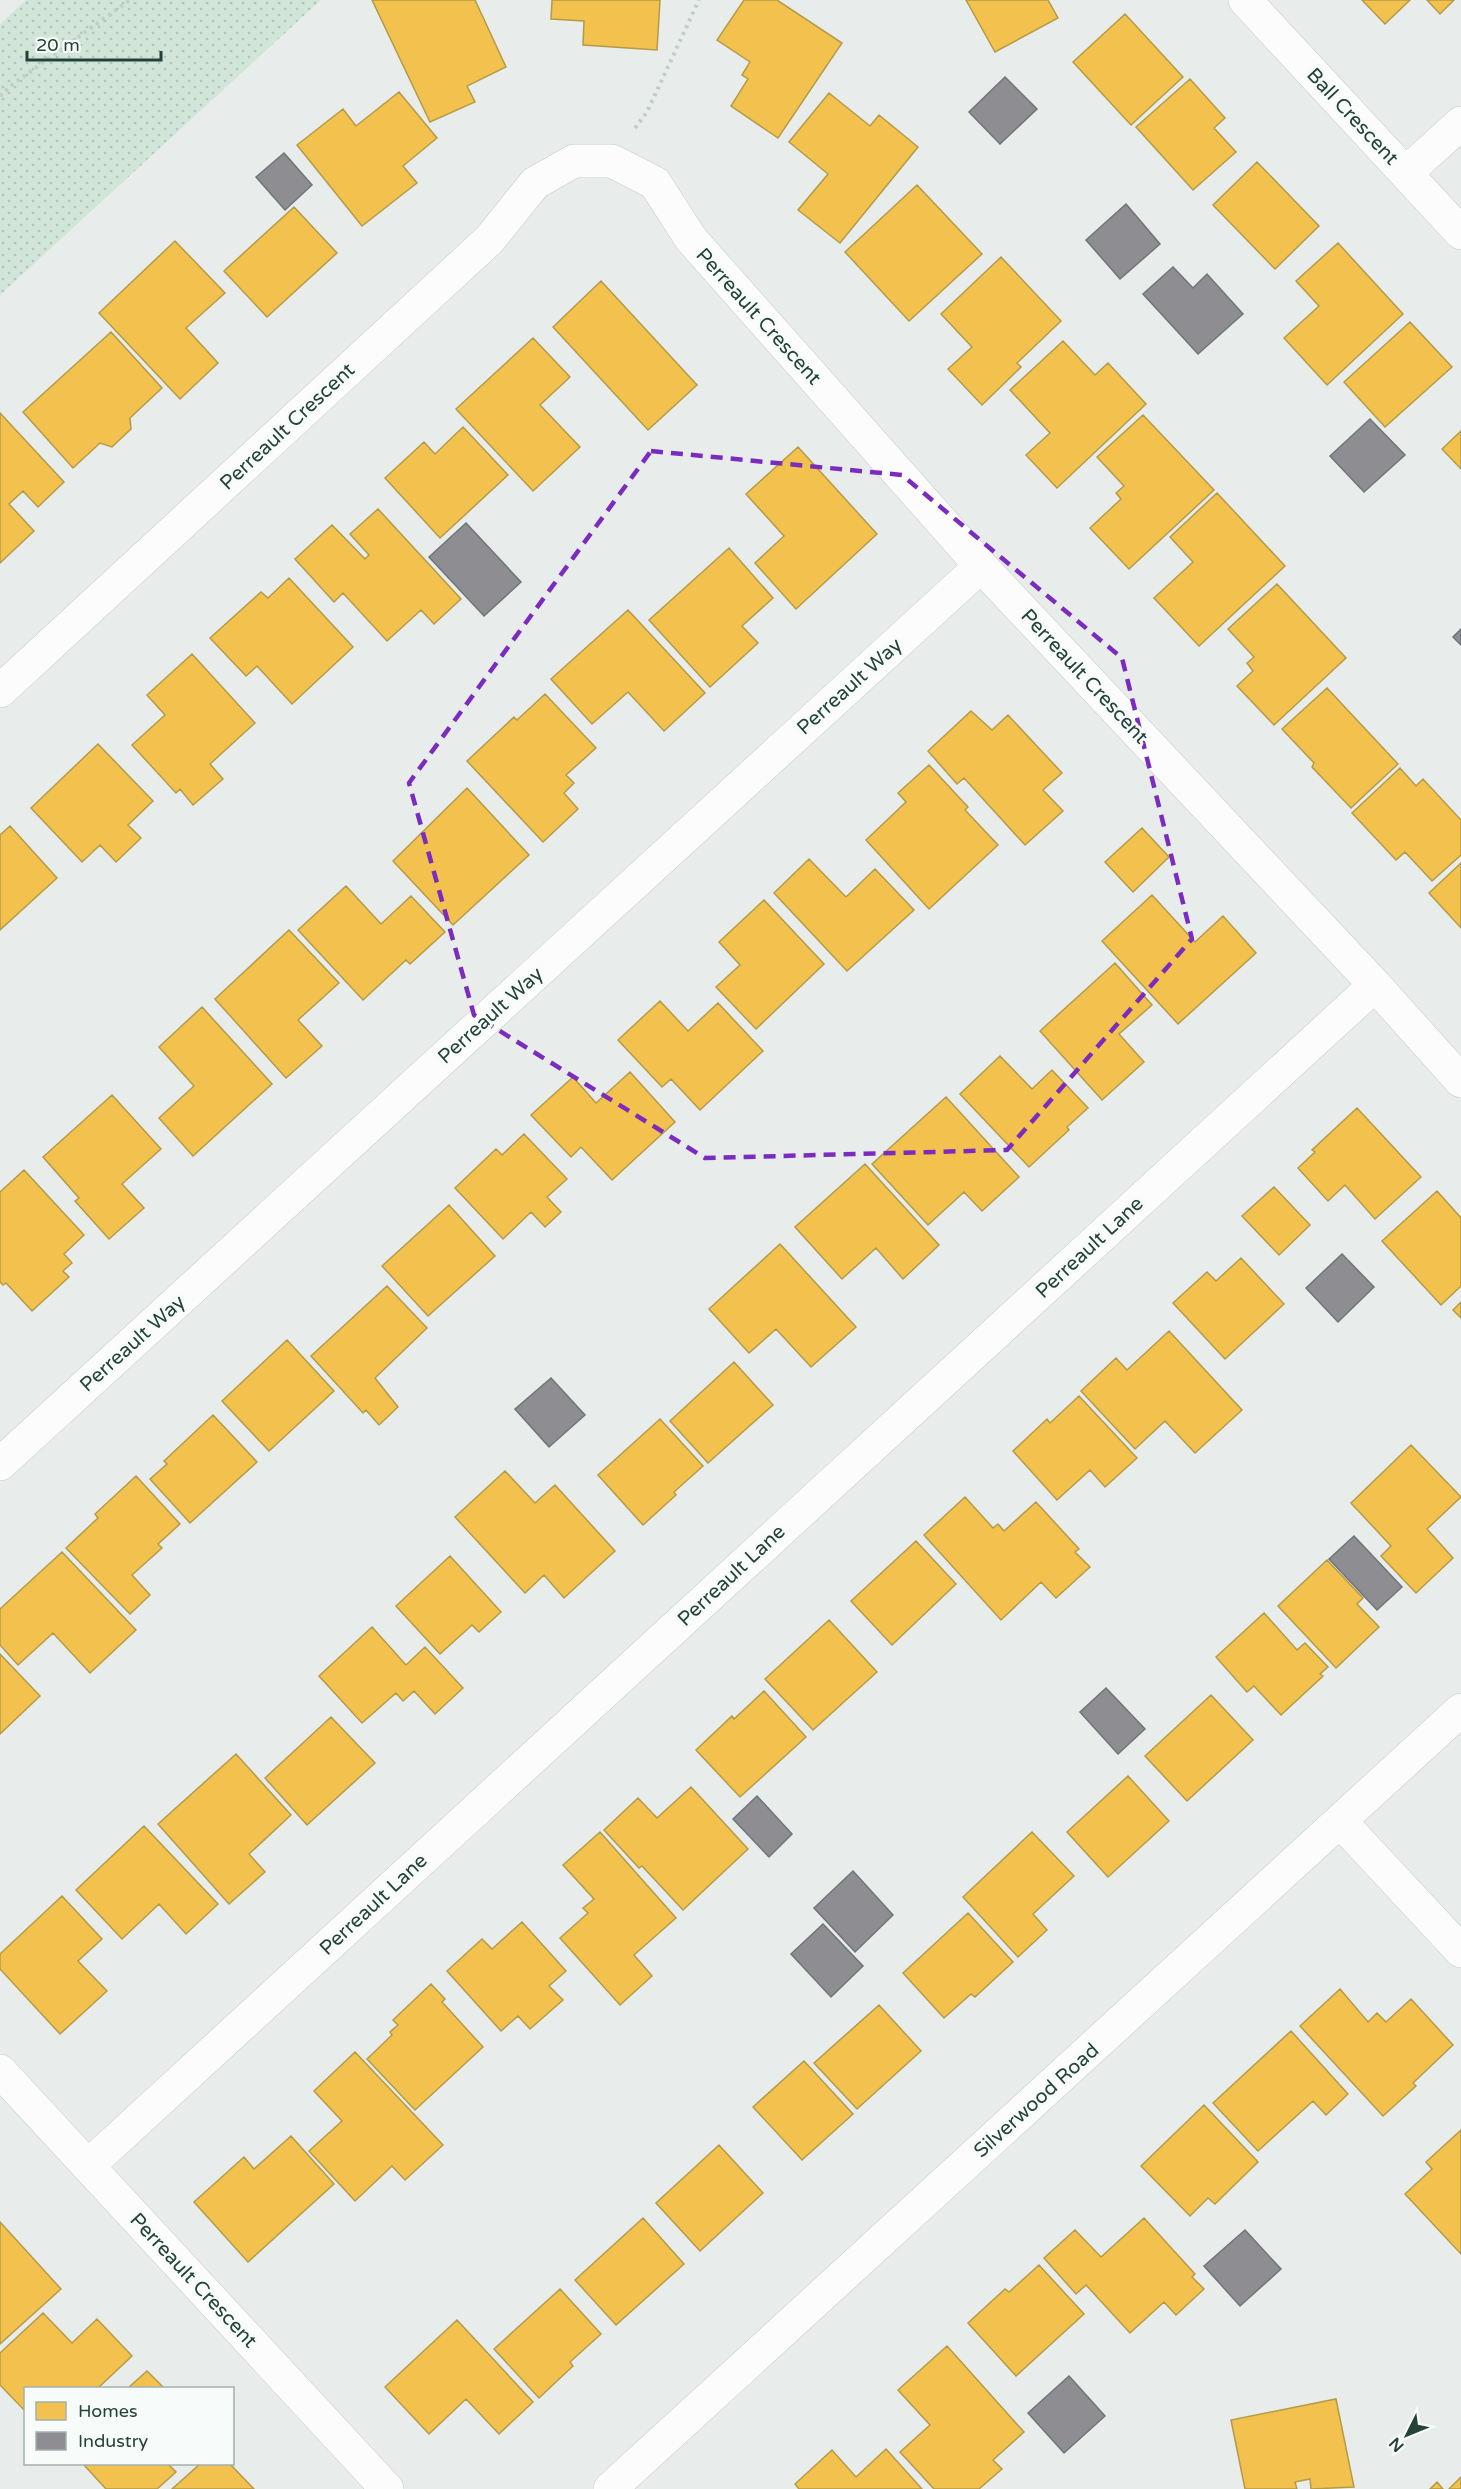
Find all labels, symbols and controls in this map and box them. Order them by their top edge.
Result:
scale bar [27,24,160,62]
text: 20 m [36,34,80,56]
street label: Ball Crescent [1301,63,1403,170]
street label: Perreault Crescent [691,243,826,390]
street label: Perreault Crescent [215,358,360,495]
street label: Perreault Crescent [1016,604,1153,749]
street label: Perreault Way [792,633,907,740]
street label: Perreault Way [433,962,548,1069]
street label: Perreault Lane [1031,1192,1148,1304]
street label: Perreault Way [75,1290,190,1397]
street label: Perreault Lane [673,1520,790,1632]
street label: Perreault Lane [315,1849,432,1961]
street label: Silverwood Road [969,2038,1104,2163]
street label: Perreault Crescent [125,2208,262,2353]
legend [24,2387,234,2465]
text: Homes [78,2400,138,2422]
north arrow [1377,2405,1437,2465]
text: Industry [78,2430,149,2452]
text: N [1385,2433,1408,2456]

